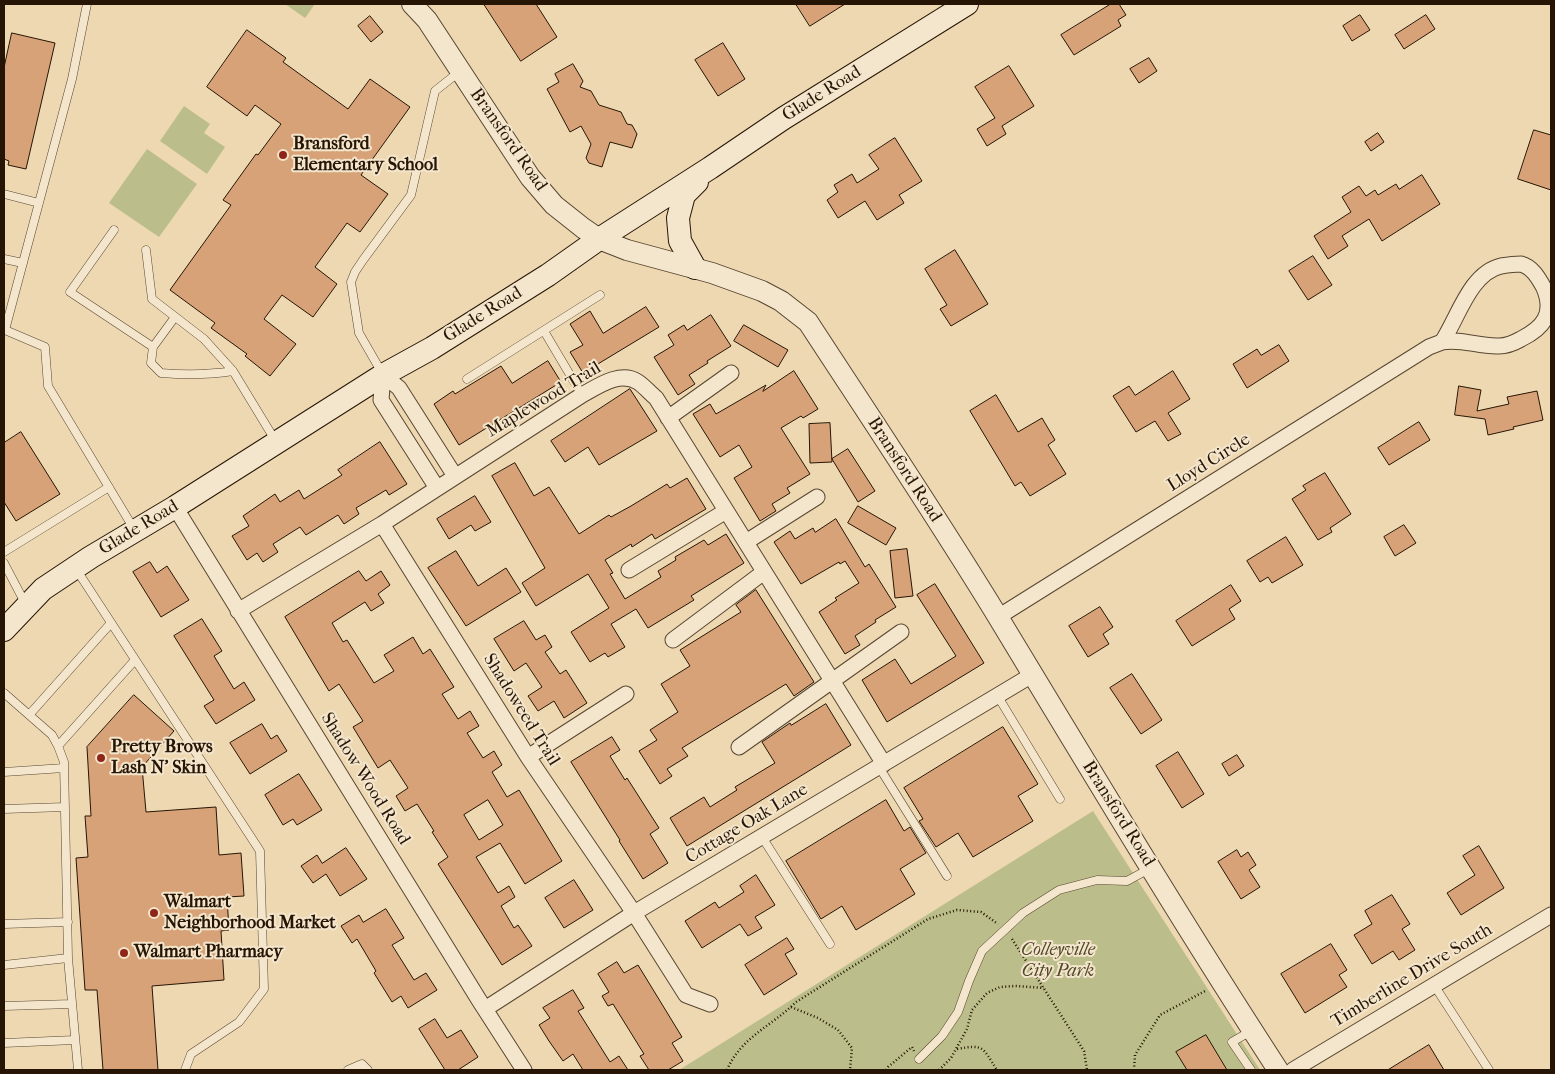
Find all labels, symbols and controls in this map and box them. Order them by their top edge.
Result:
street label: Glade Road [779,61,865,127]
street label: Bransford Road [465,84,551,196]
place label: Bransford Elementary School [293,134,438,176]
marker: Bransford Elementary School [277,149,289,161]
street label: Glade Road [440,282,526,348]
street label: Maplewood Trail [483,357,605,443]
street label: Bransford Road [862,414,946,526]
street label: Lloyd Circle [1164,429,1254,497]
street label: Glade Road [95,496,183,560]
street label: Shadoweed Trail [478,650,564,770]
street label: Shadow Wood Road [316,709,414,849]
place label: Pretty Brows Lash N' Skin [111,737,213,780]
marker: Pretty Brows Lash N' Skin [95,752,107,764]
street label: Bransford Road [1077,757,1159,871]
street label: Cottage Oak Lane [682,779,812,869]
place label: Walmart Neighborhood Market [164,892,336,934]
marker: Walmart Neighborhood Market [148,907,160,919]
street label: Timberline Drive South [1328,919,1496,1033]
park label: Colleyville City Park [1021,940,1095,982]
place label: Walmart Pharmacy [134,942,283,964]
marker: Walmart Pharmacy [118,947,130,959]

